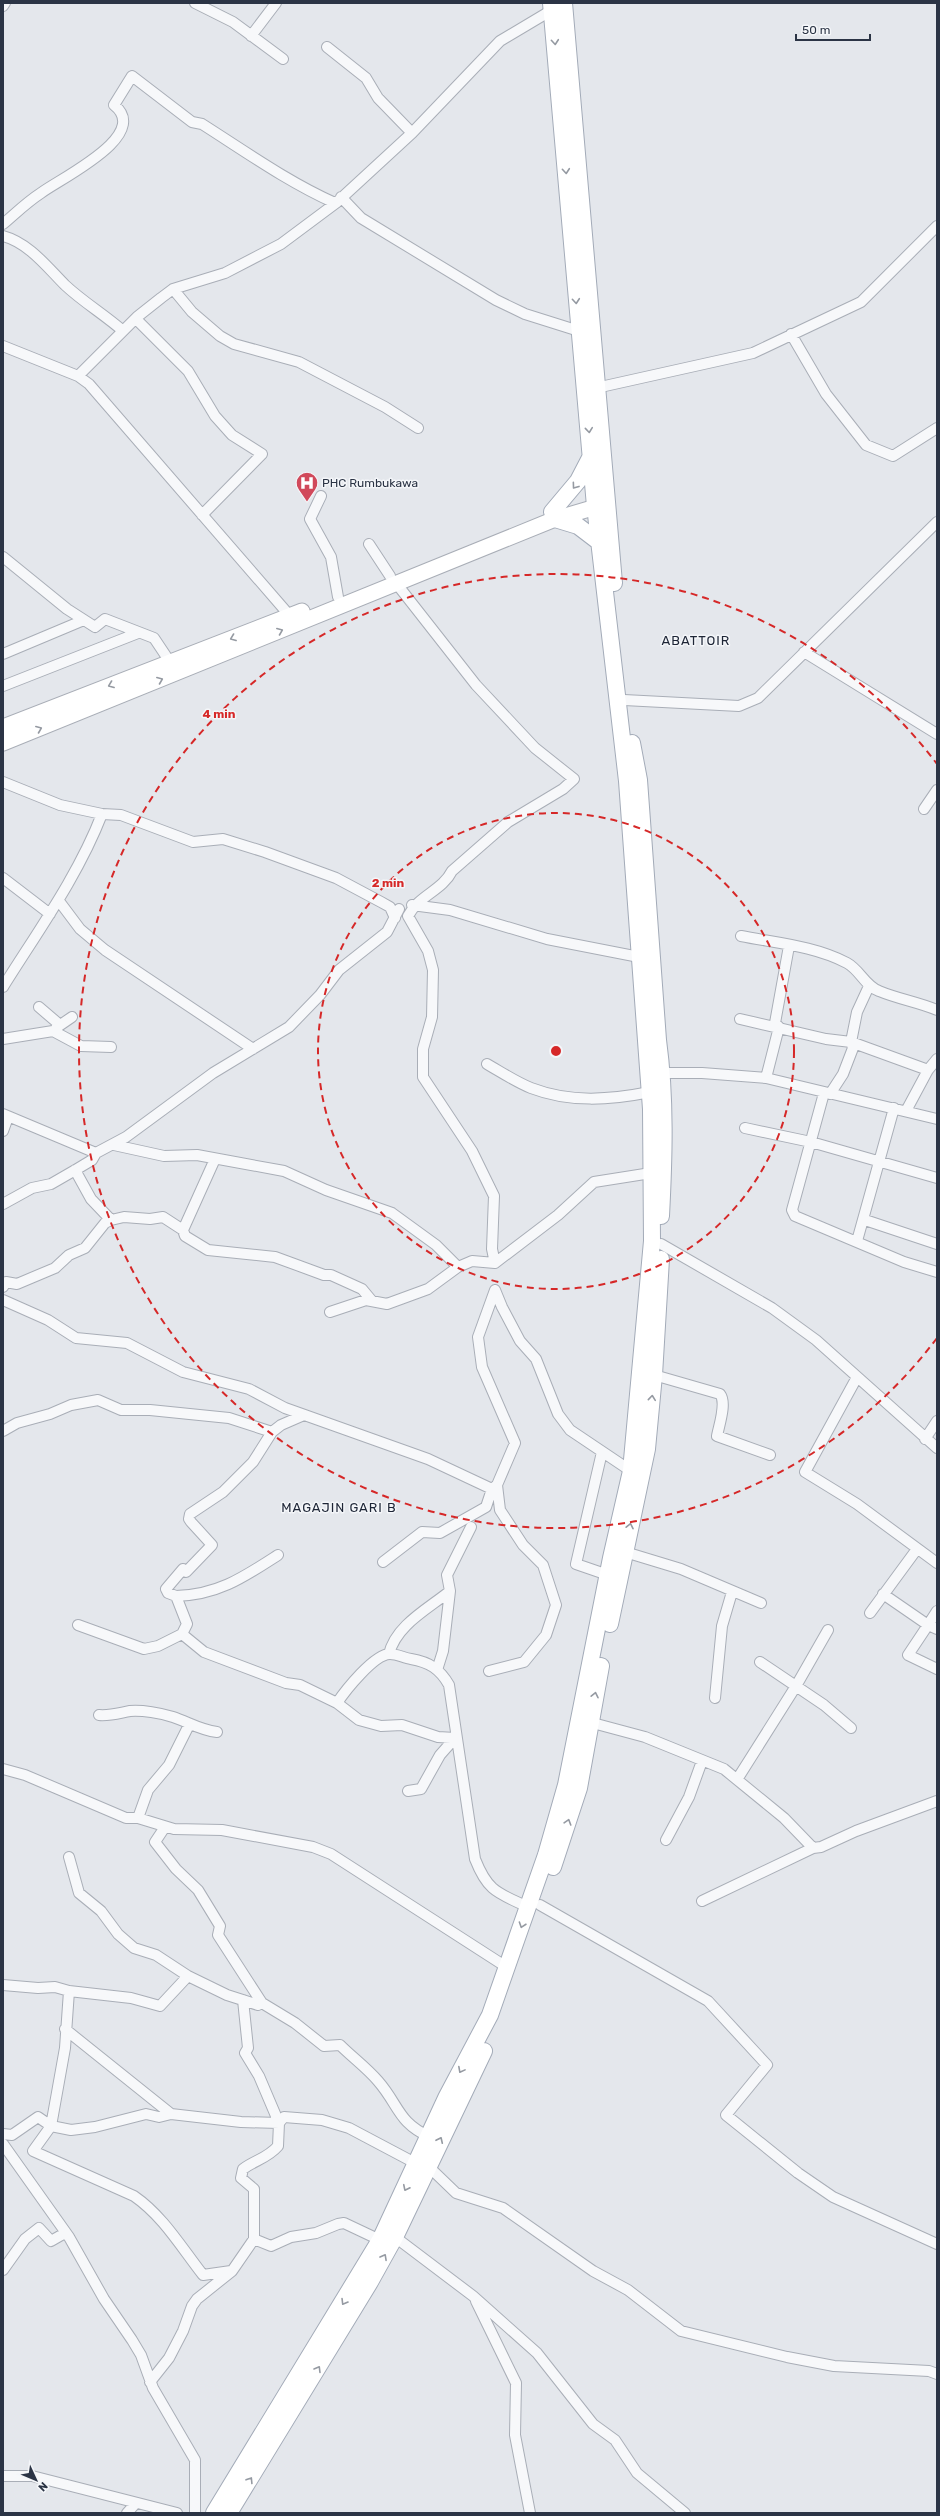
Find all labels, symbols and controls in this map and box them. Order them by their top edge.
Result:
scale bar [796,16,870,42]
text: 50 m [802,23,830,37]
one-way arrow [550,39,559,45]
one-way arrow [561,168,570,174]
one-way arrow [572,298,581,304]
one-way arrow [584,427,593,433]
hospital icon: PHC Rumbukawa [294,470,320,503]
place label: PHC Rumbukawa [322,476,418,490]
one-way arrow [572,482,579,489]
one-way arrow [277,627,284,635]
one-way arrow [229,633,236,641]
district label: ABATTOIR [662,633,730,648]
one-way arrow [156,676,163,684]
one-way arrow [108,680,115,688]
text: 4 min [203,707,236,721]
one-way arrow [36,725,43,733]
text: 2 min [372,876,405,890]
centre of rings [549,1044,563,1058]
one-way arrow [647,1395,656,1401]
district label: MAGAJIN GARI B [281,1500,397,1515]
one-way arrow [626,1523,634,1530]
one-way arrow [591,1692,599,1698]
one-way arrow [563,1818,572,1825]
one-way arrow [518,1921,527,1928]
one-way arrow [459,2066,466,2073]
one-way arrow [435,2137,443,2144]
one-way arrow [403,2183,410,2191]
one-way arrow [379,2254,387,2261]
one-way arrow [342,2298,349,2305]
one-way arrow [313,2366,320,2373]
north arrow [16,2460,56,2500]
one-way arrow [245,2477,252,2484]
text: N [35,2479,50,2494]

